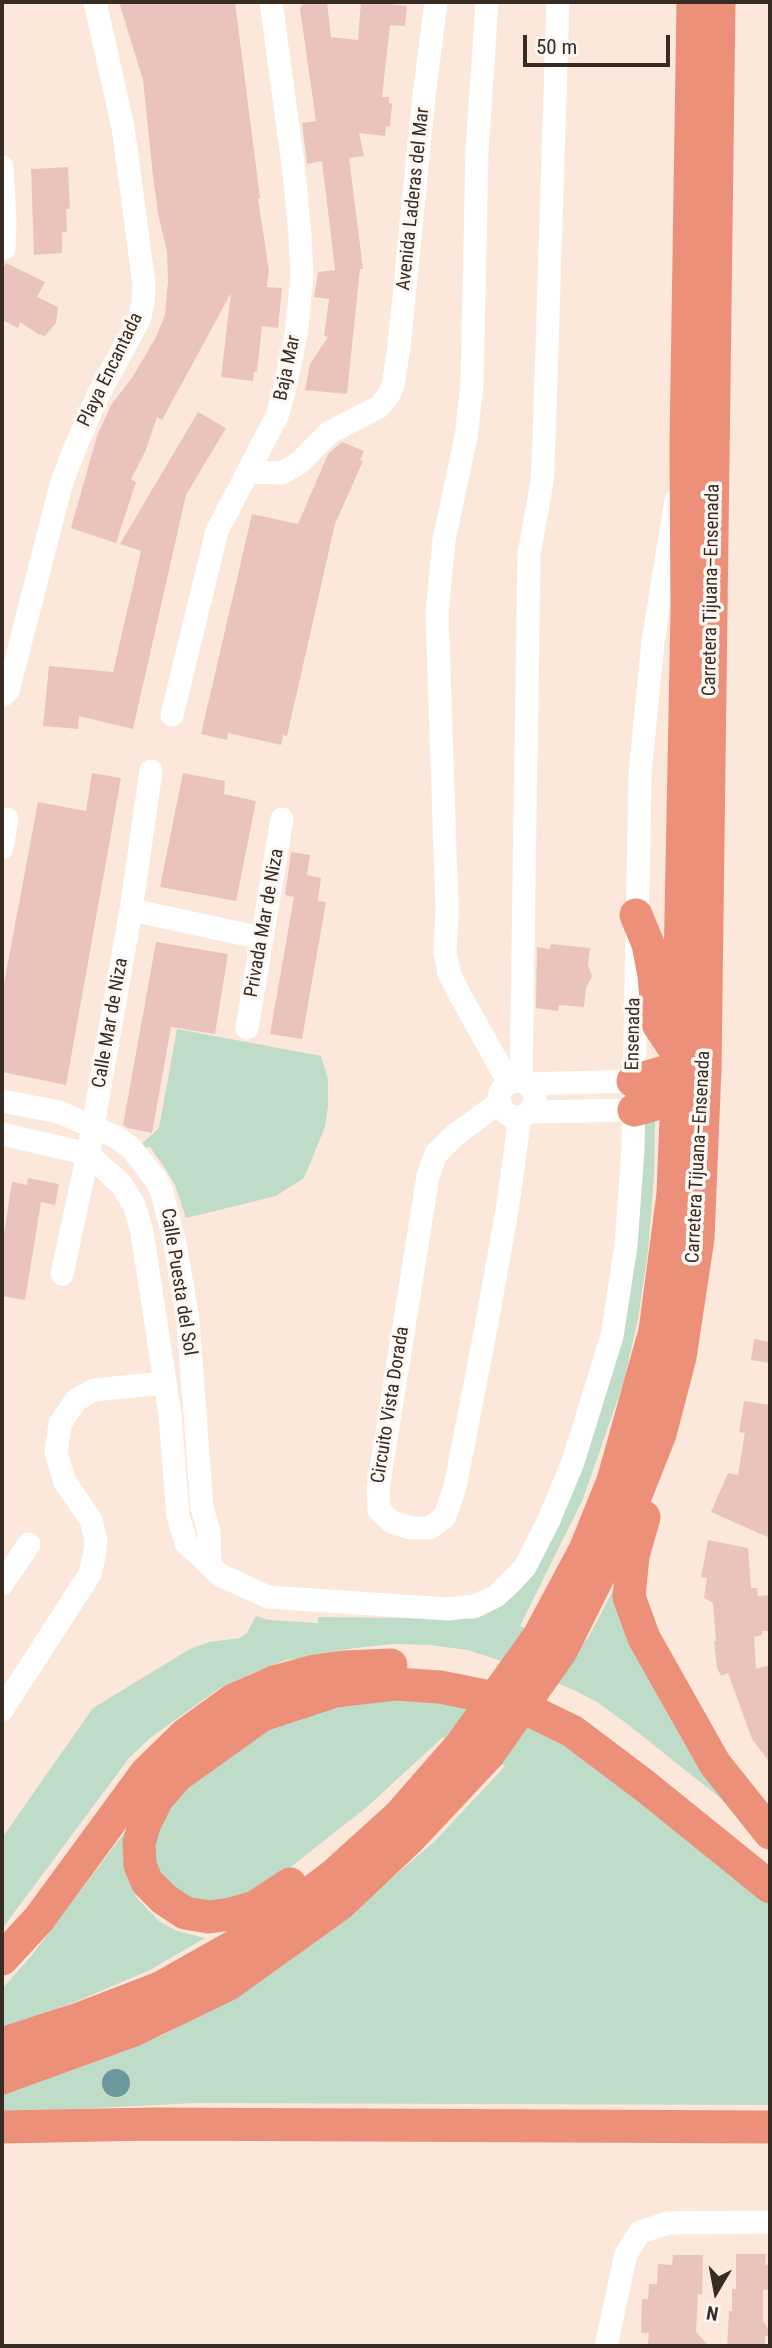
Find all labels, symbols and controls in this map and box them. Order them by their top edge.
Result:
scale bar [527,21,674,65]
text: 50 m [536,35,577,59]
street label: Avenida Laderas del Mar [393,106,435,292]
street label: Playa Encantada [74,309,148,431]
street label: Baja Mar [270,333,306,403]
street label: Carretera Tijuana–Ensenada [699,484,725,696]
street label: Privada Mar de Niza [241,847,289,999]
street label: Calle Mar de Niza [88,956,134,1090]
street label: Ensenada [622,997,646,1071]
street label: Carretera Tijuana–Ensenada [682,1050,716,1264]
street label: Calle Puesta del Sol [155,1207,201,1357]
street label: Circuito Vista Dorada [367,1325,415,1485]
north arrow [681,2257,751,2327]
text: N [705,2301,720,2326]

